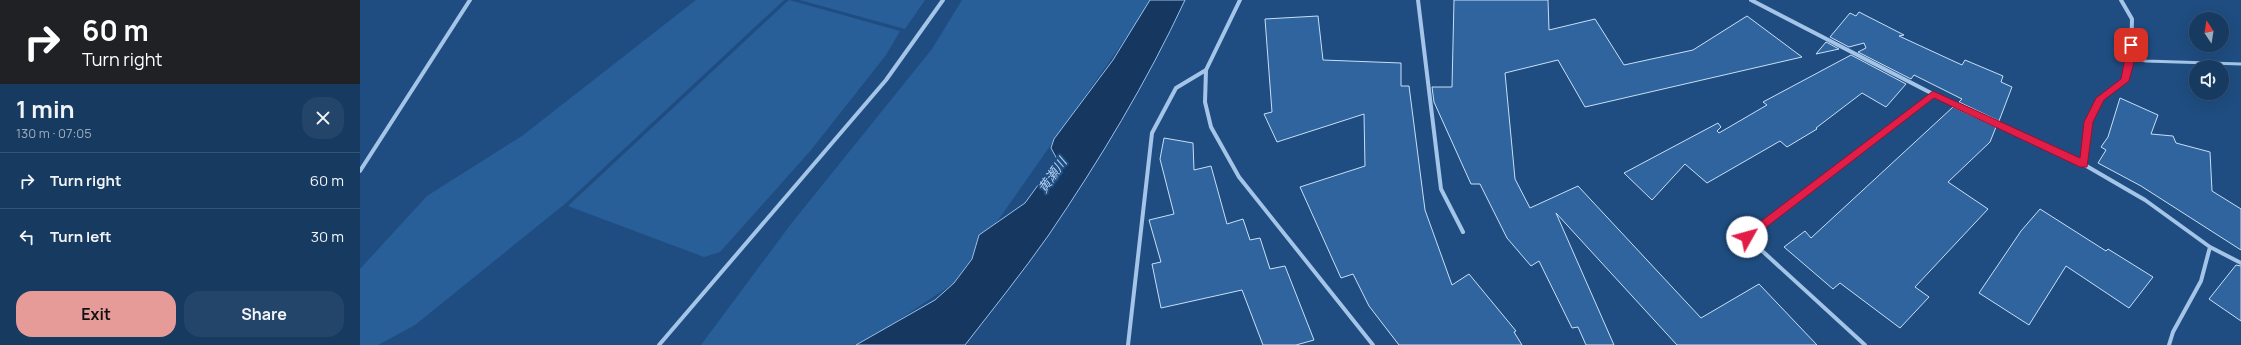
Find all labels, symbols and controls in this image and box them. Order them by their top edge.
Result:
text: 60 m [82,11,149,49]
north arrow [2189,12,2229,52]
map controls [2189,12,2229,100]
icon: right [16,16,68,68]
pin [2114,28,2148,62]
icon: arrive [2120,34,2142,56]
text: Turn right [82,47,163,71]
button: sound [2189,60,2229,100]
text: 1 min [16,92,75,125]
button: close [302,97,344,139]
text: 130 m · 07:05 [16,124,92,142]
water label: 黄瀬川 [1033,152,1072,196]
icon: right [16,170,38,192]
text: Turn right [50,170,121,191]
text: 60 m [310,170,344,191]
position arrow [1726,216,1768,258]
icon: left [16,226,38,248]
text: Turn left [50,226,112,247]
text: 30 m [311,226,344,247]
button: Exit [16,291,176,337]
button: Share [184,291,344,337]

